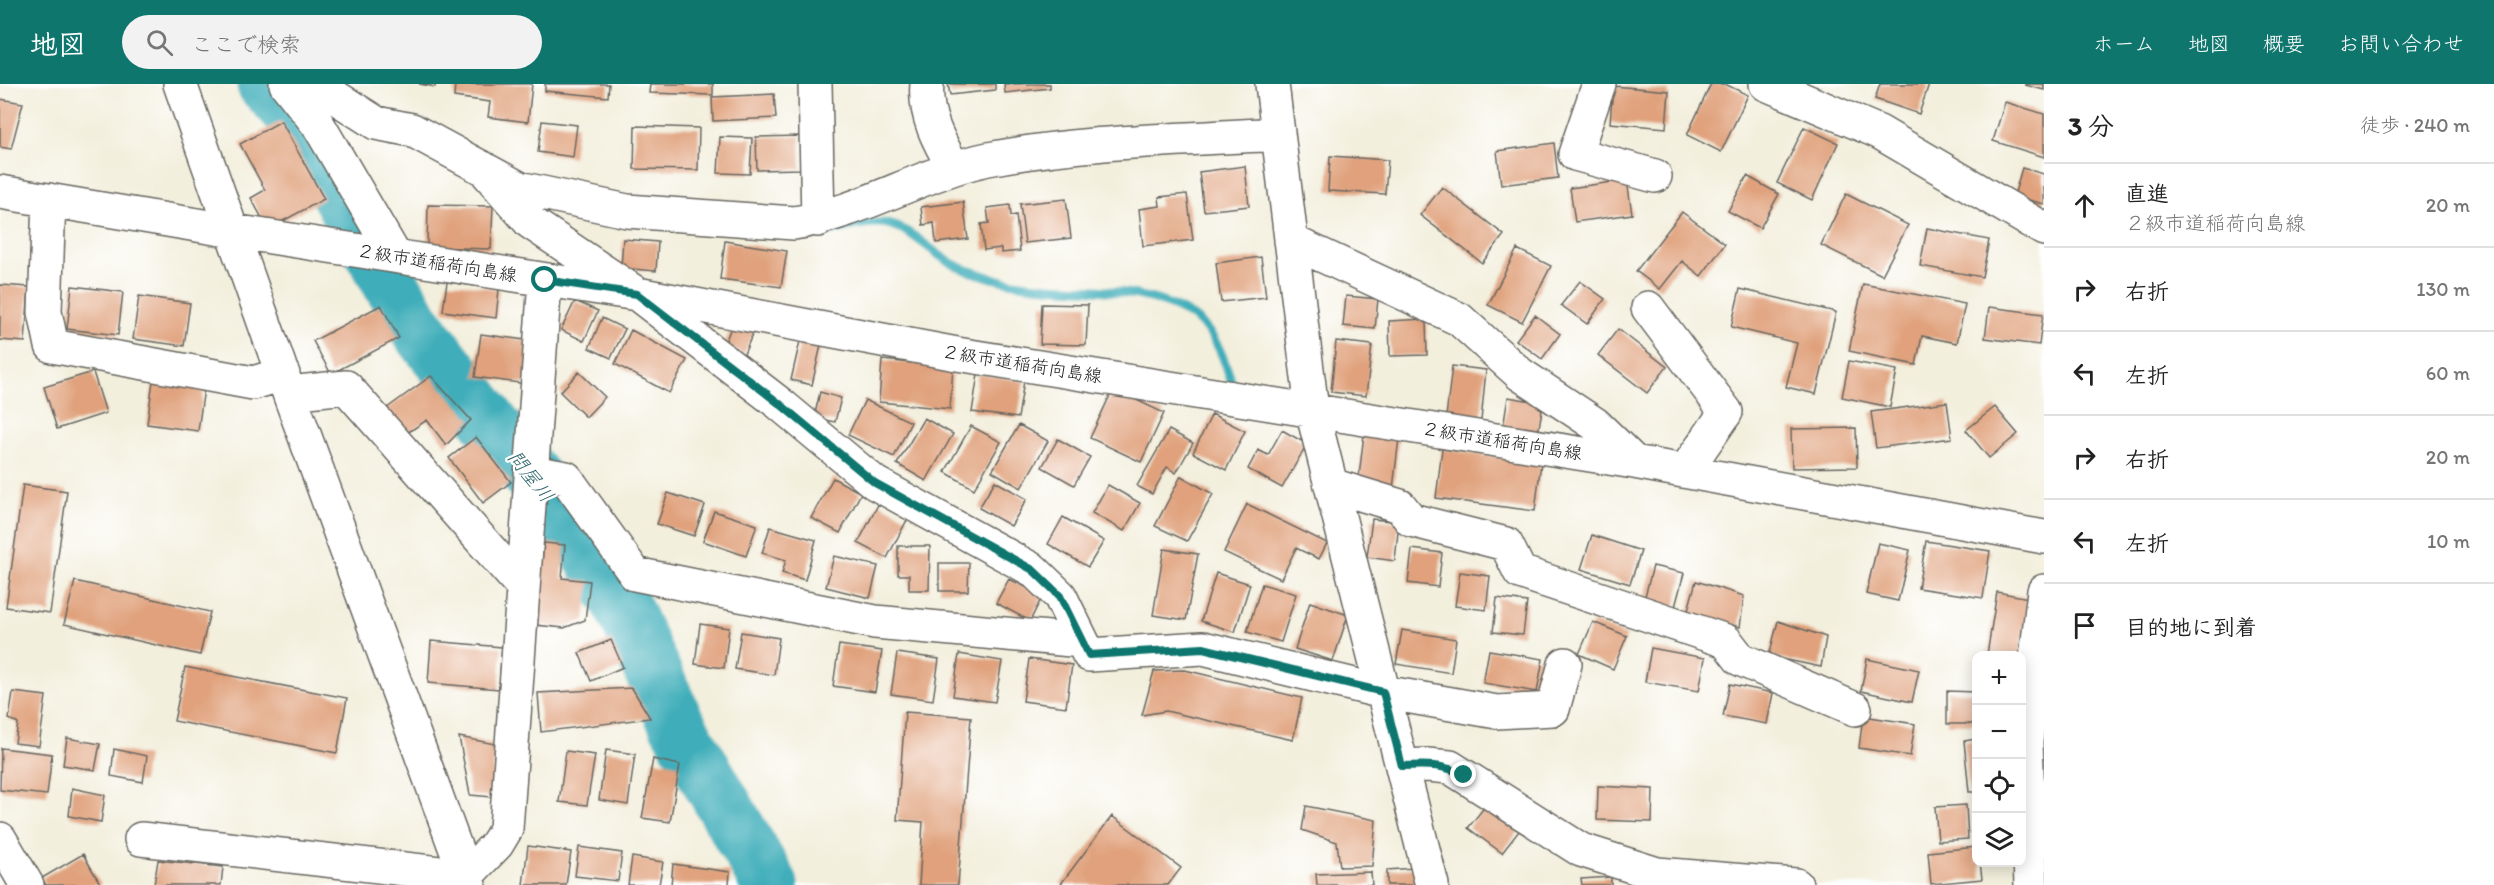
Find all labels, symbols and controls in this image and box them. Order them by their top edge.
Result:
search box [122,15,542,69]
icon: search [143,26,176,59]
text: 地図 [30,27,86,61]
text: ここで検索 [191,31,301,58]
text: ホーム [2093,31,2155,56]
text: 地図 [2188,31,2230,56]
text: 概要 [2263,31,2305,56]
text: お問い合わせ [2338,31,2464,56]
text: 3 分 [2068,110,2114,142]
text: 徒歩 · 240 m [2360,113,2470,137]
text: 直進 [2125,180,2169,207]
icon: ahead [2068,189,2101,222]
text: 20 m [2426,193,2470,217]
text: ２級市道稲荷向島線 [2125,211,2305,235]
street label: ２級市道稲荷向島線 [355,239,519,287]
route start [531,266,557,292]
icon: right [2068,273,2101,306]
text: 130 m [2416,277,2470,301]
text: 右折 [2125,278,2169,305]
street label: ２級市道稲荷向島線 [940,340,1104,388]
icon: left [2068,357,2101,390]
text: 60 m [2426,361,2470,385]
text: 左折 [2125,362,2169,389]
street label: ２級市道稲荷向島線 [1420,417,1584,465]
icon: right [2068,441,2101,474]
water label: 問屋川 [503,445,559,507]
text: 20 m [2426,445,2470,469]
text: 右折 [2125,446,2169,473]
icon: left [2068,525,2101,558]
text: 10 m [2427,529,2470,553]
text: 左折 [2125,530,2169,557]
icon: arrive [2068,609,2101,642]
text: 目的地に到着 [2125,614,2257,641]
map controls [1972,651,2026,867]
button: + [1972,651,2026,705]
button: − [1972,705,2026,759]
button: locate [1972,759,2026,813]
route end [1450,761,1476,787]
button: layers [1972,813,2026,867]

